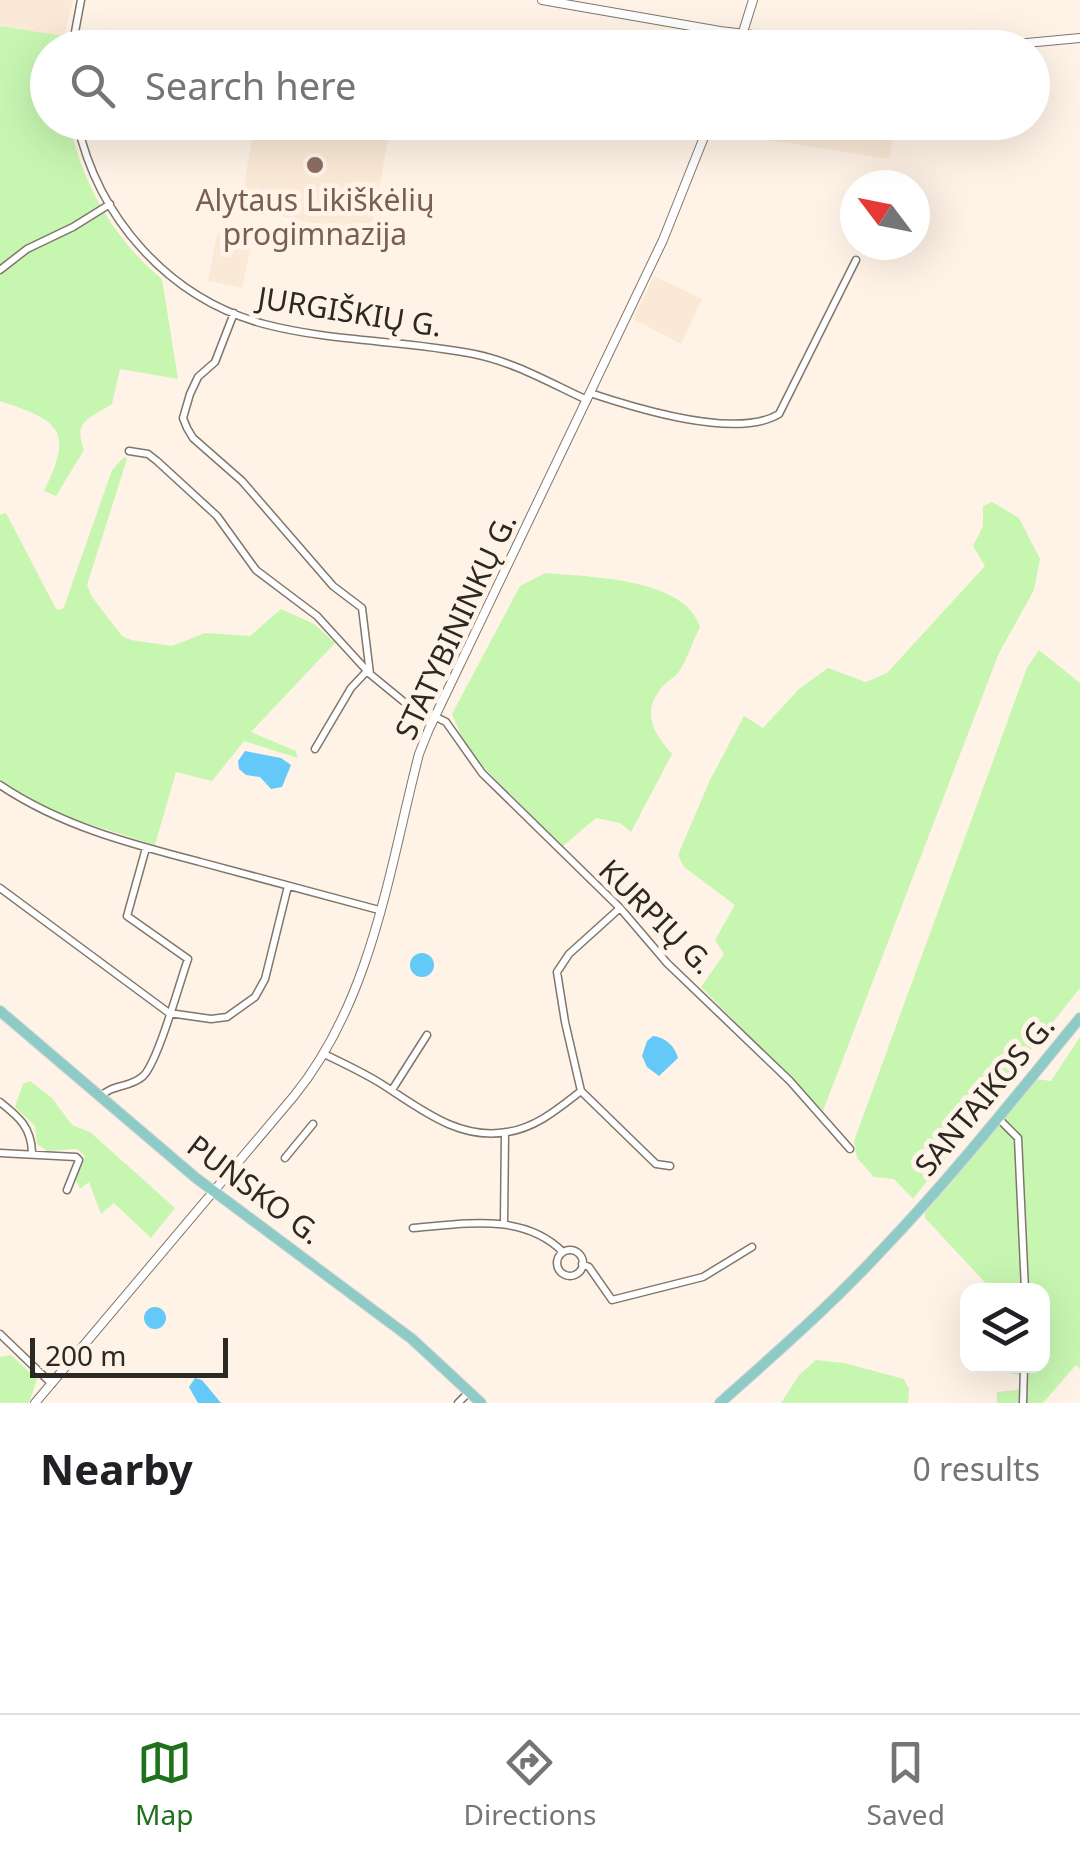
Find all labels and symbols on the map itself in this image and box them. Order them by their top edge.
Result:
marker: Alytaus Likiškėlių progimnazija [304,154,326,176]
north arrow [840,170,930,260]
place label: Alytaus Likiškėlių progimnazija [195,179,435,254]
street label: JURGIŠKIŲ G. [252,276,445,346]
street label: STATYBININKŲ G. [385,506,525,746]
street label: KURPIŲ G. [590,849,724,983]
street label: SANTAIKOS G. [905,1006,1063,1184]
street label: PUNSKO G. [179,1125,331,1253]
scale bar [30,1333,228,1378]

